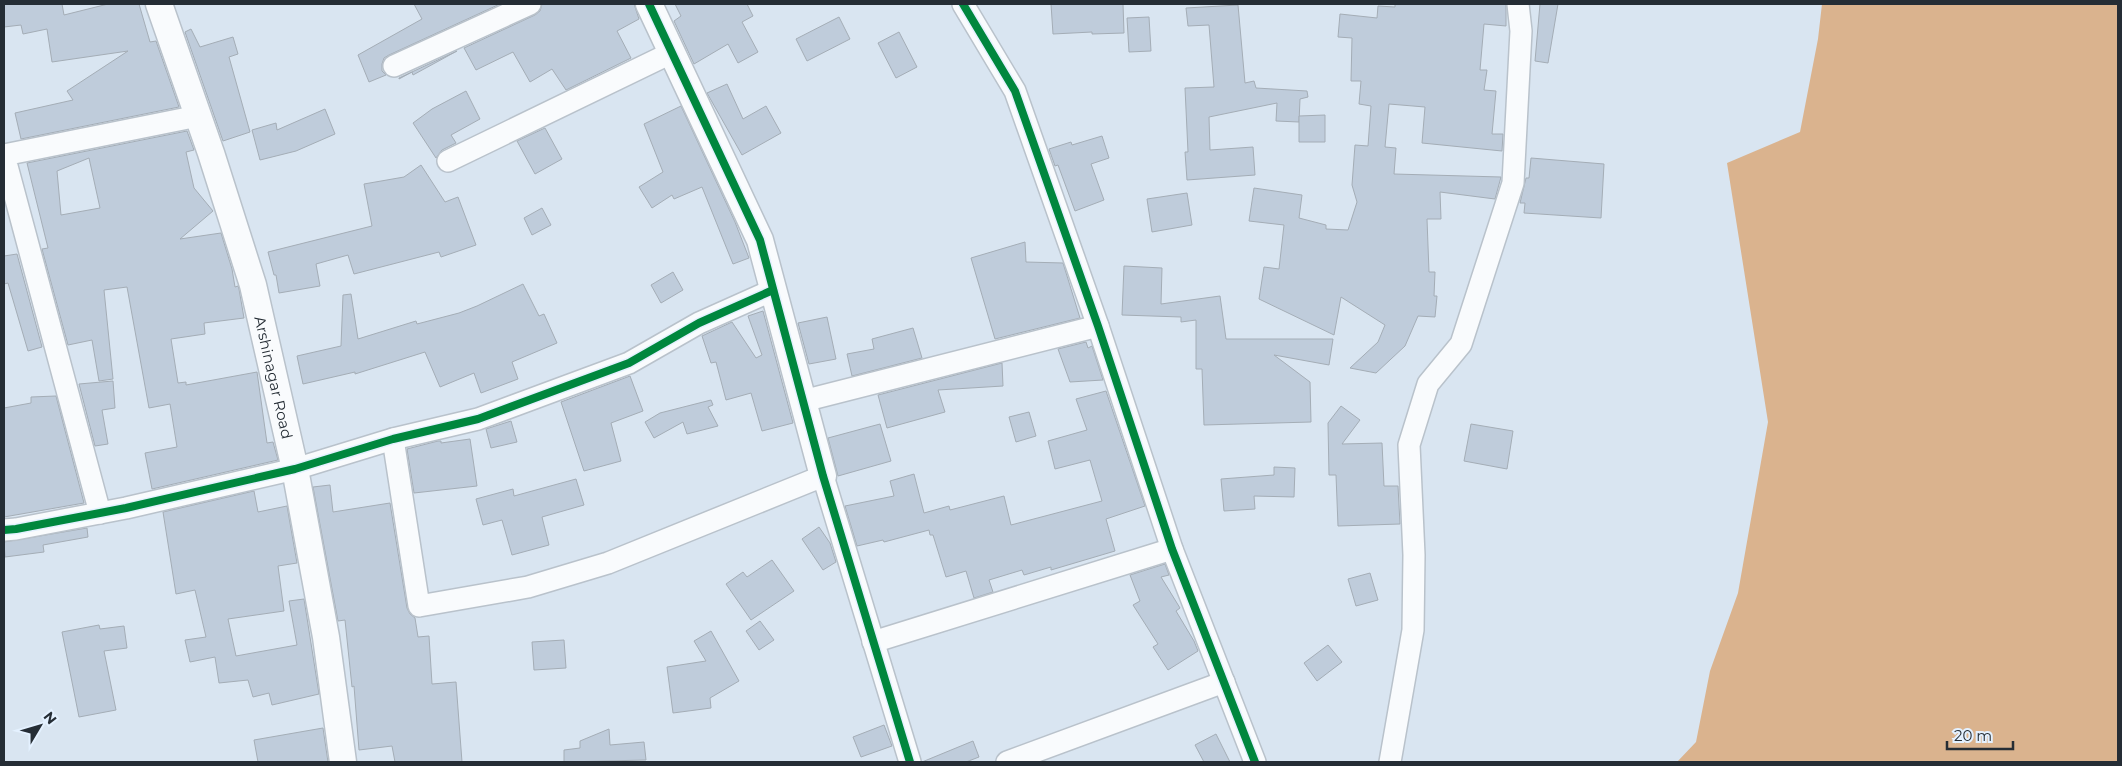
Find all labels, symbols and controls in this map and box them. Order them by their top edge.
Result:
street label: Arshinagar Road [251,314,297,441]
north arrow [15,701,65,751]
text: N [40,708,61,728]
scale bar [1947,718,2013,750]
text: 20 m [1954,726,1992,745]

